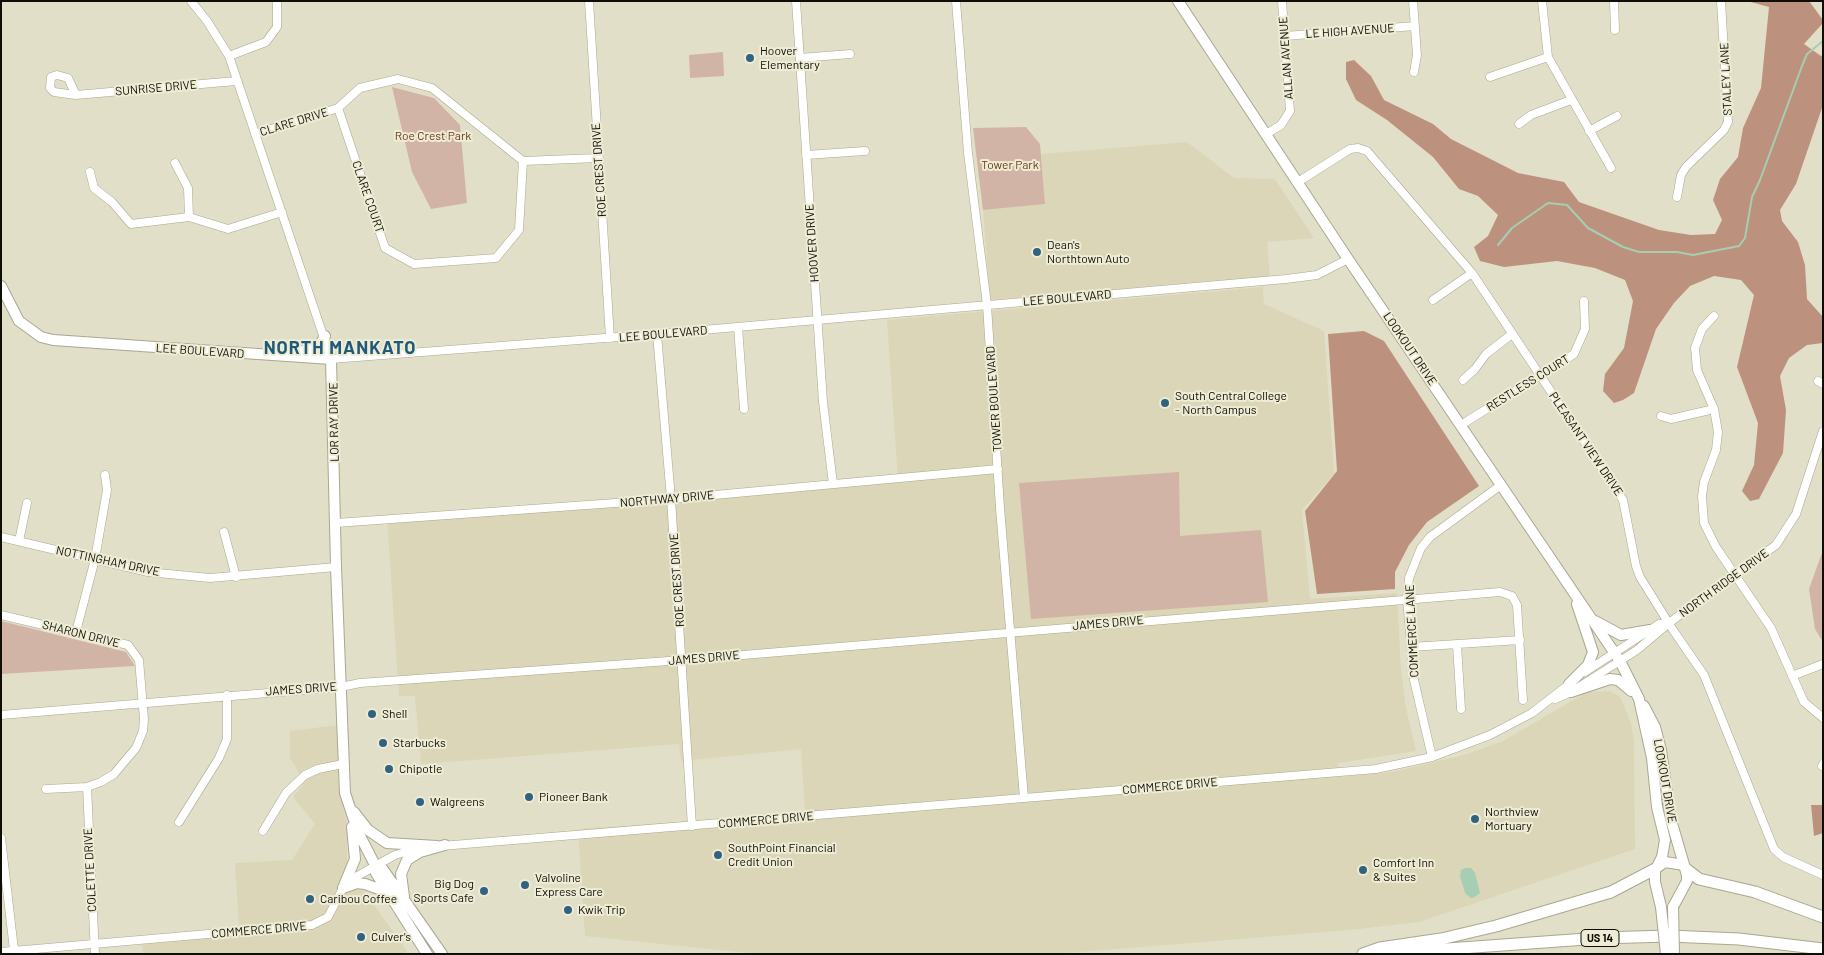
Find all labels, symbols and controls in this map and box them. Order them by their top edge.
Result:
street label: ALLAN AVENUE [1276,16,1296,100]
street label: LE HIGH AVENUE [1305,21,1395,41]
street label: STALEY LANE [1717,42,1735,116]
place label: Hoover Elementary [760,44,820,72]
marker: Hoover Elementary [744,52,756,64]
street label: SUNRISE DRIVE [115,77,197,99]
street label: CLARE DRIVE [258,105,330,139]
street label: ROE CREST DRIVE [589,122,609,218]
park label: Roe Crest Park [395,129,471,143]
park label: Tower Park [981,158,1039,172]
street label: CLARE COURT [349,159,387,235]
street label: HOOVER DRIVE [802,203,822,283]
place label: Dean's Northtown Auto [1047,238,1129,266]
marker: Dean's Northtown Auto [1031,246,1043,258]
street label: LEE BOULEVARD [1022,287,1112,309]
street label: LOOKOUT DRIVE [1380,310,1440,388]
street label: LEE BOULEVARD [618,323,708,345]
district label: NORTH MANKATO [262,337,418,359]
street label: LEE BOULEVARD [155,341,245,361]
street label: TOWER BOULEVARD [983,346,1005,452]
street label: RESTLESS COURT [1484,352,1572,414]
street label: LOR RAY DRIVE [326,382,342,462]
place label: South Central College - North Campus [1175,389,1287,417]
street label: PLEASANT VIEW DRIVE [1546,389,1626,499]
marker: South Central College - North Campus [1159,397,1171,409]
street label: NORTHWAY DRIVE [619,488,715,510]
street label: ROE CREST DRIVE [667,532,687,628]
street label: NOTTINGHAM DRIVE [55,543,161,579]
street label: NORTH RIDGE DRIVE [1677,546,1771,620]
street label: COMMERCE LANE [1402,584,1422,678]
street label: JAMES DRIVE [1072,613,1144,633]
street label: SHARON DRIVE [41,617,121,651]
street label: JAMES DRIVE [668,648,740,668]
street label: JAMES DRIVE [265,679,337,699]
place label: Shell [382,707,407,721]
marker: Shell [366,708,378,720]
place label: Starbucks [393,736,446,750]
marker: Starbucks [377,737,389,749]
street label: LOOKOUT DRIVE [1650,738,1680,824]
place label: Chipotle [399,762,442,776]
marker: Chipotle [383,763,395,775]
street label: COMMERCE DRIVE [1122,775,1218,797]
place label: Pioneer Bank [539,790,608,804]
marker: Pioneer Bank [523,791,535,803]
place label: Walgreens [430,795,485,809]
marker: Walgreens [414,796,426,808]
place label: Northview Mortuary [1485,805,1539,833]
street label: COMMERCE DRIVE [718,809,814,831]
marker: Northview Mortuary [1469,813,1481,825]
street label: COLETTE DRIVE [81,828,99,912]
place label: SouthPoint Financial Credit Union [728,841,836,869]
marker: SouthPoint Financial Credit Union [712,849,724,861]
place label: Comfort Inn & Suites [1373,856,1434,884]
marker: Comfort Inn & Suites [1357,864,1369,876]
place label: Valvoline Express Care [535,871,603,899]
place label: Big Dog Sports Cafe [413,877,474,905]
marker: Valvoline Express Care [519,879,531,891]
marker: Big Dog Sports Cafe [478,885,490,897]
place label: Caribou Coffee [320,892,397,906]
marker: Caribou Coffee [304,893,316,905]
place label: Kwik Trip [578,903,625,917]
marker: Kwik Trip [562,904,574,916]
street label: COMMERCE DRIVE [211,919,307,941]
place label: Culver's [371,930,411,944]
road number: US 14 [1581,930,1619,946]
marker: Culver's [355,931,367,943]

